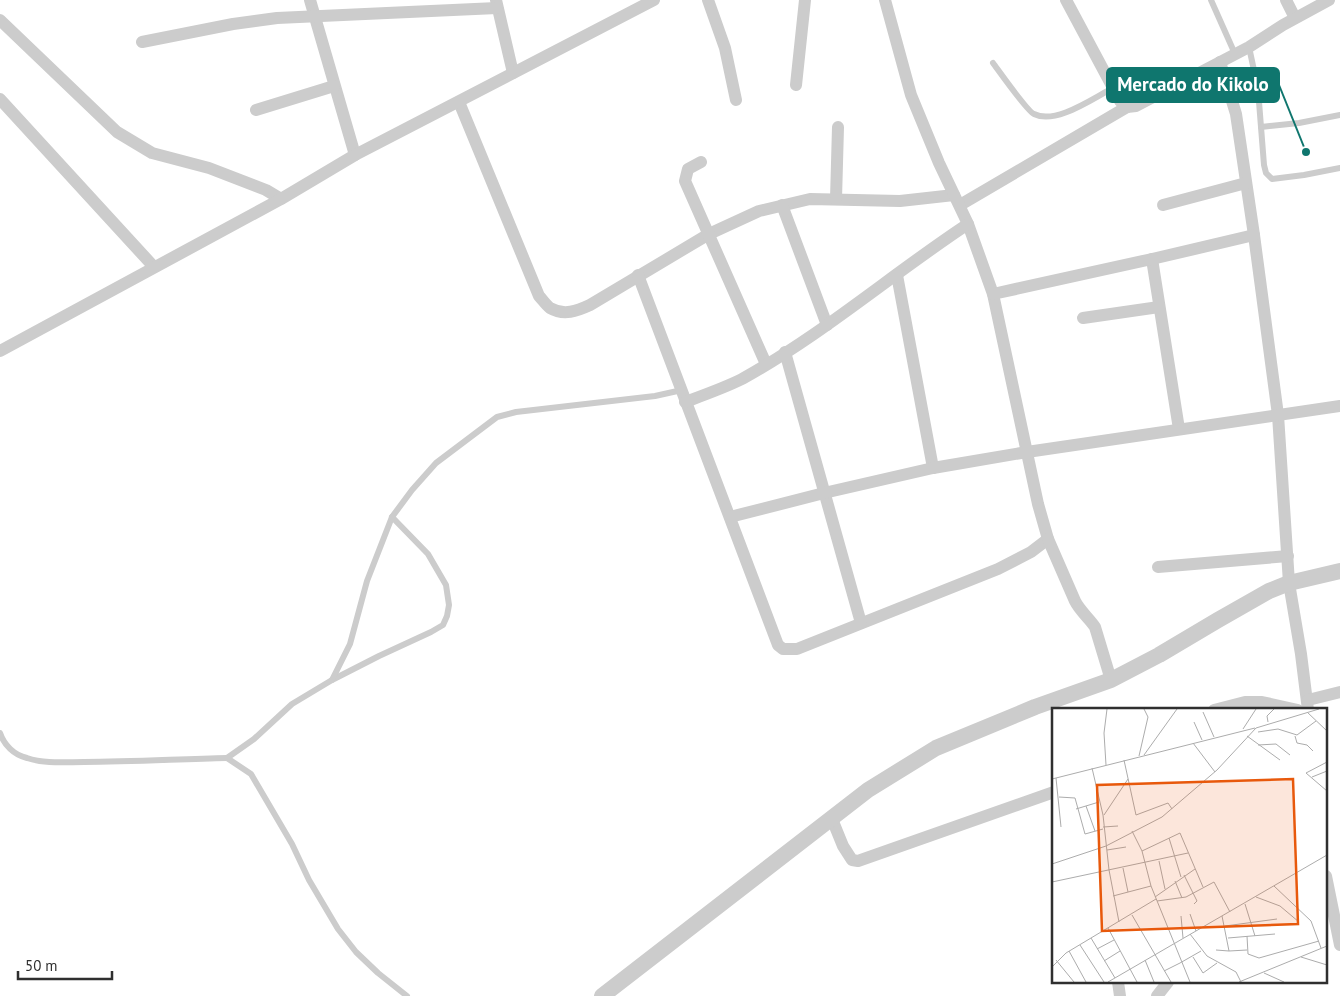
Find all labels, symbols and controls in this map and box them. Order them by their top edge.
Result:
callout: Mercado do Kikolo [1107,68,1279,102]
text: Mercado do Kikolo [1117,72,1269,96]
inset map [1052,708,1328,984]
scale bar [18,948,111,980]
text: 50 m [25,956,58,975]

